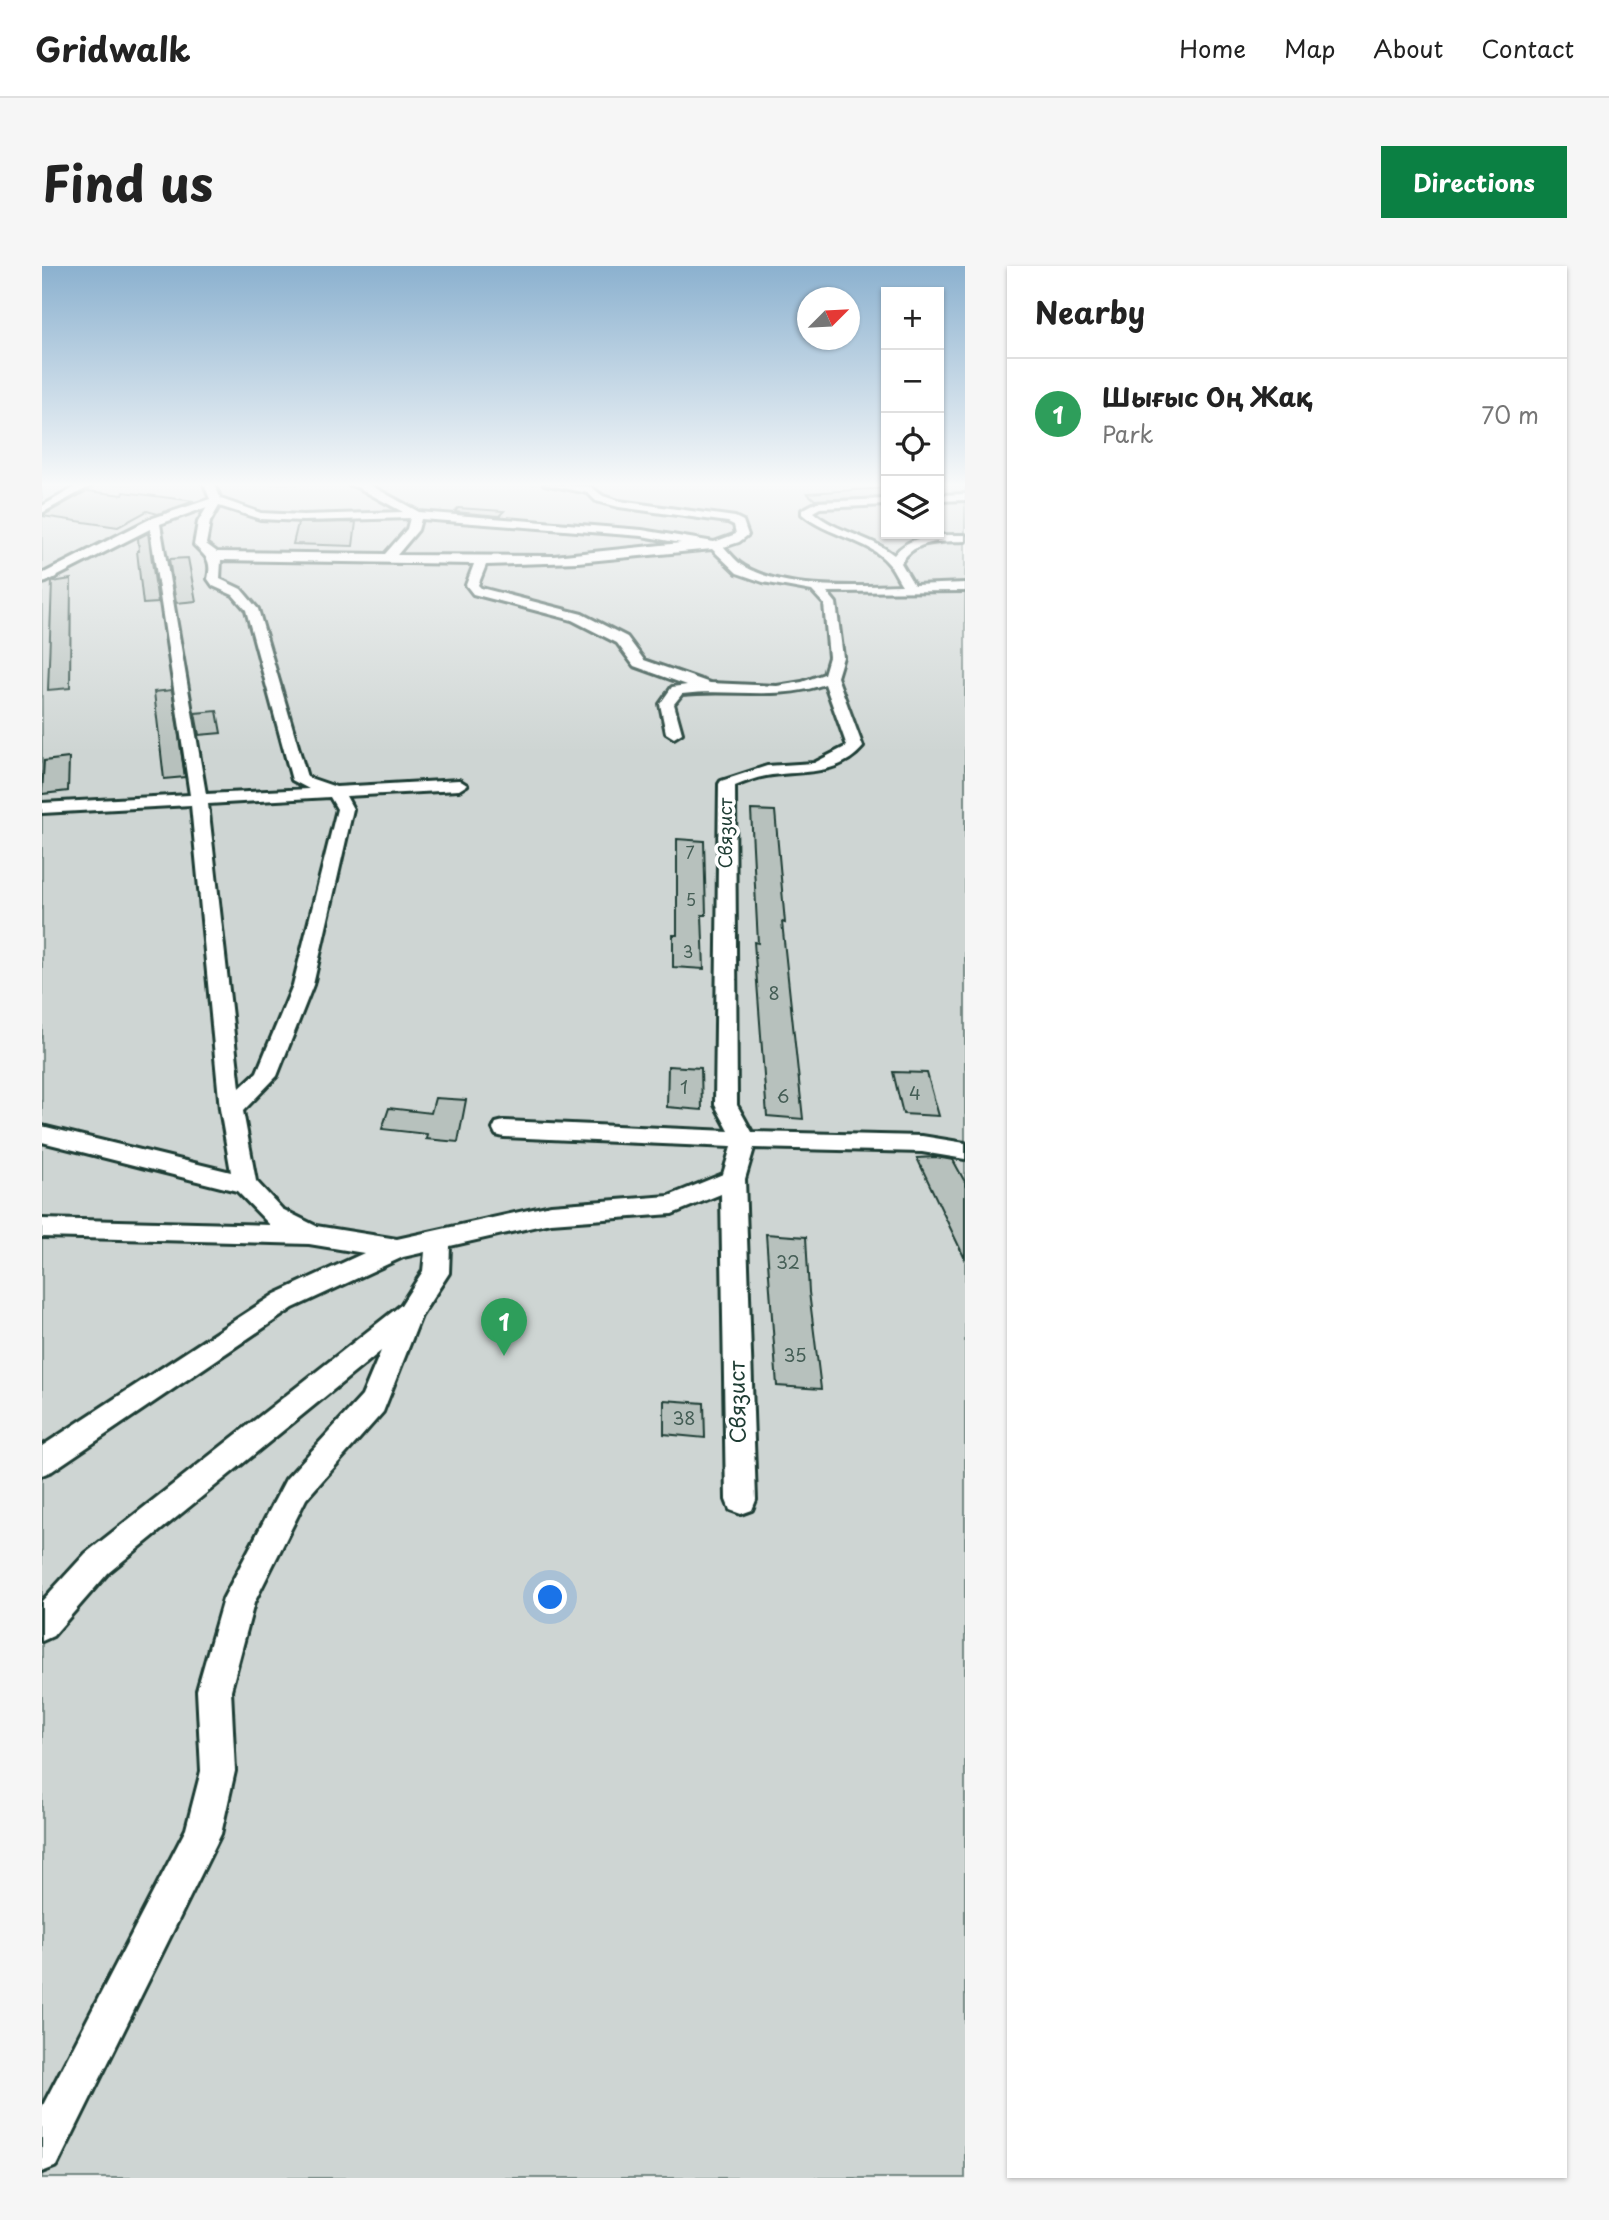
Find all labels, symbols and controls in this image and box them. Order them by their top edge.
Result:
text: Gridwalk [35,23,191,73]
text: Home [1179,30,1246,66]
text: Map [1284,30,1335,66]
text: About [1373,30,1443,66]
text: Contact [1481,30,1574,66]
text: Find us [42,145,213,219]
button: Directions [1381,146,1567,218]
north arrow [797,287,860,350]
map controls [881,287,944,539]
button: + [881,287,944,350]
text: Nearby [1035,289,1145,334]
button: − [881,350,944,413]
text: Шығыс Оң Жақ [1102,377,1313,416]
text: 1 [1053,397,1064,432]
text: 70 m [1481,397,1539,432]
button: locate [881,413,944,476]
text: Park [1102,416,1153,451]
button: layers [881,476,944,539]
street label: Связист [711,797,738,868]
house number: 7 [685,840,695,864]
house number: 5 [686,887,696,911]
house number: 3 [683,939,693,963]
house number: 8 [768,979,780,1006]
house number: 1 [680,1073,688,1100]
house number: 4 [909,1079,921,1106]
house number: 6 [777,1082,789,1109]
house number: 32 [776,1248,800,1275]
pin: 1 [481,1298,527,1356]
house number: 35 [783,1341,807,1368]
street label: Связист [719,1359,753,1444]
house number: 38 [672,1404,696,1431]
your location [533,1580,567,1614]

